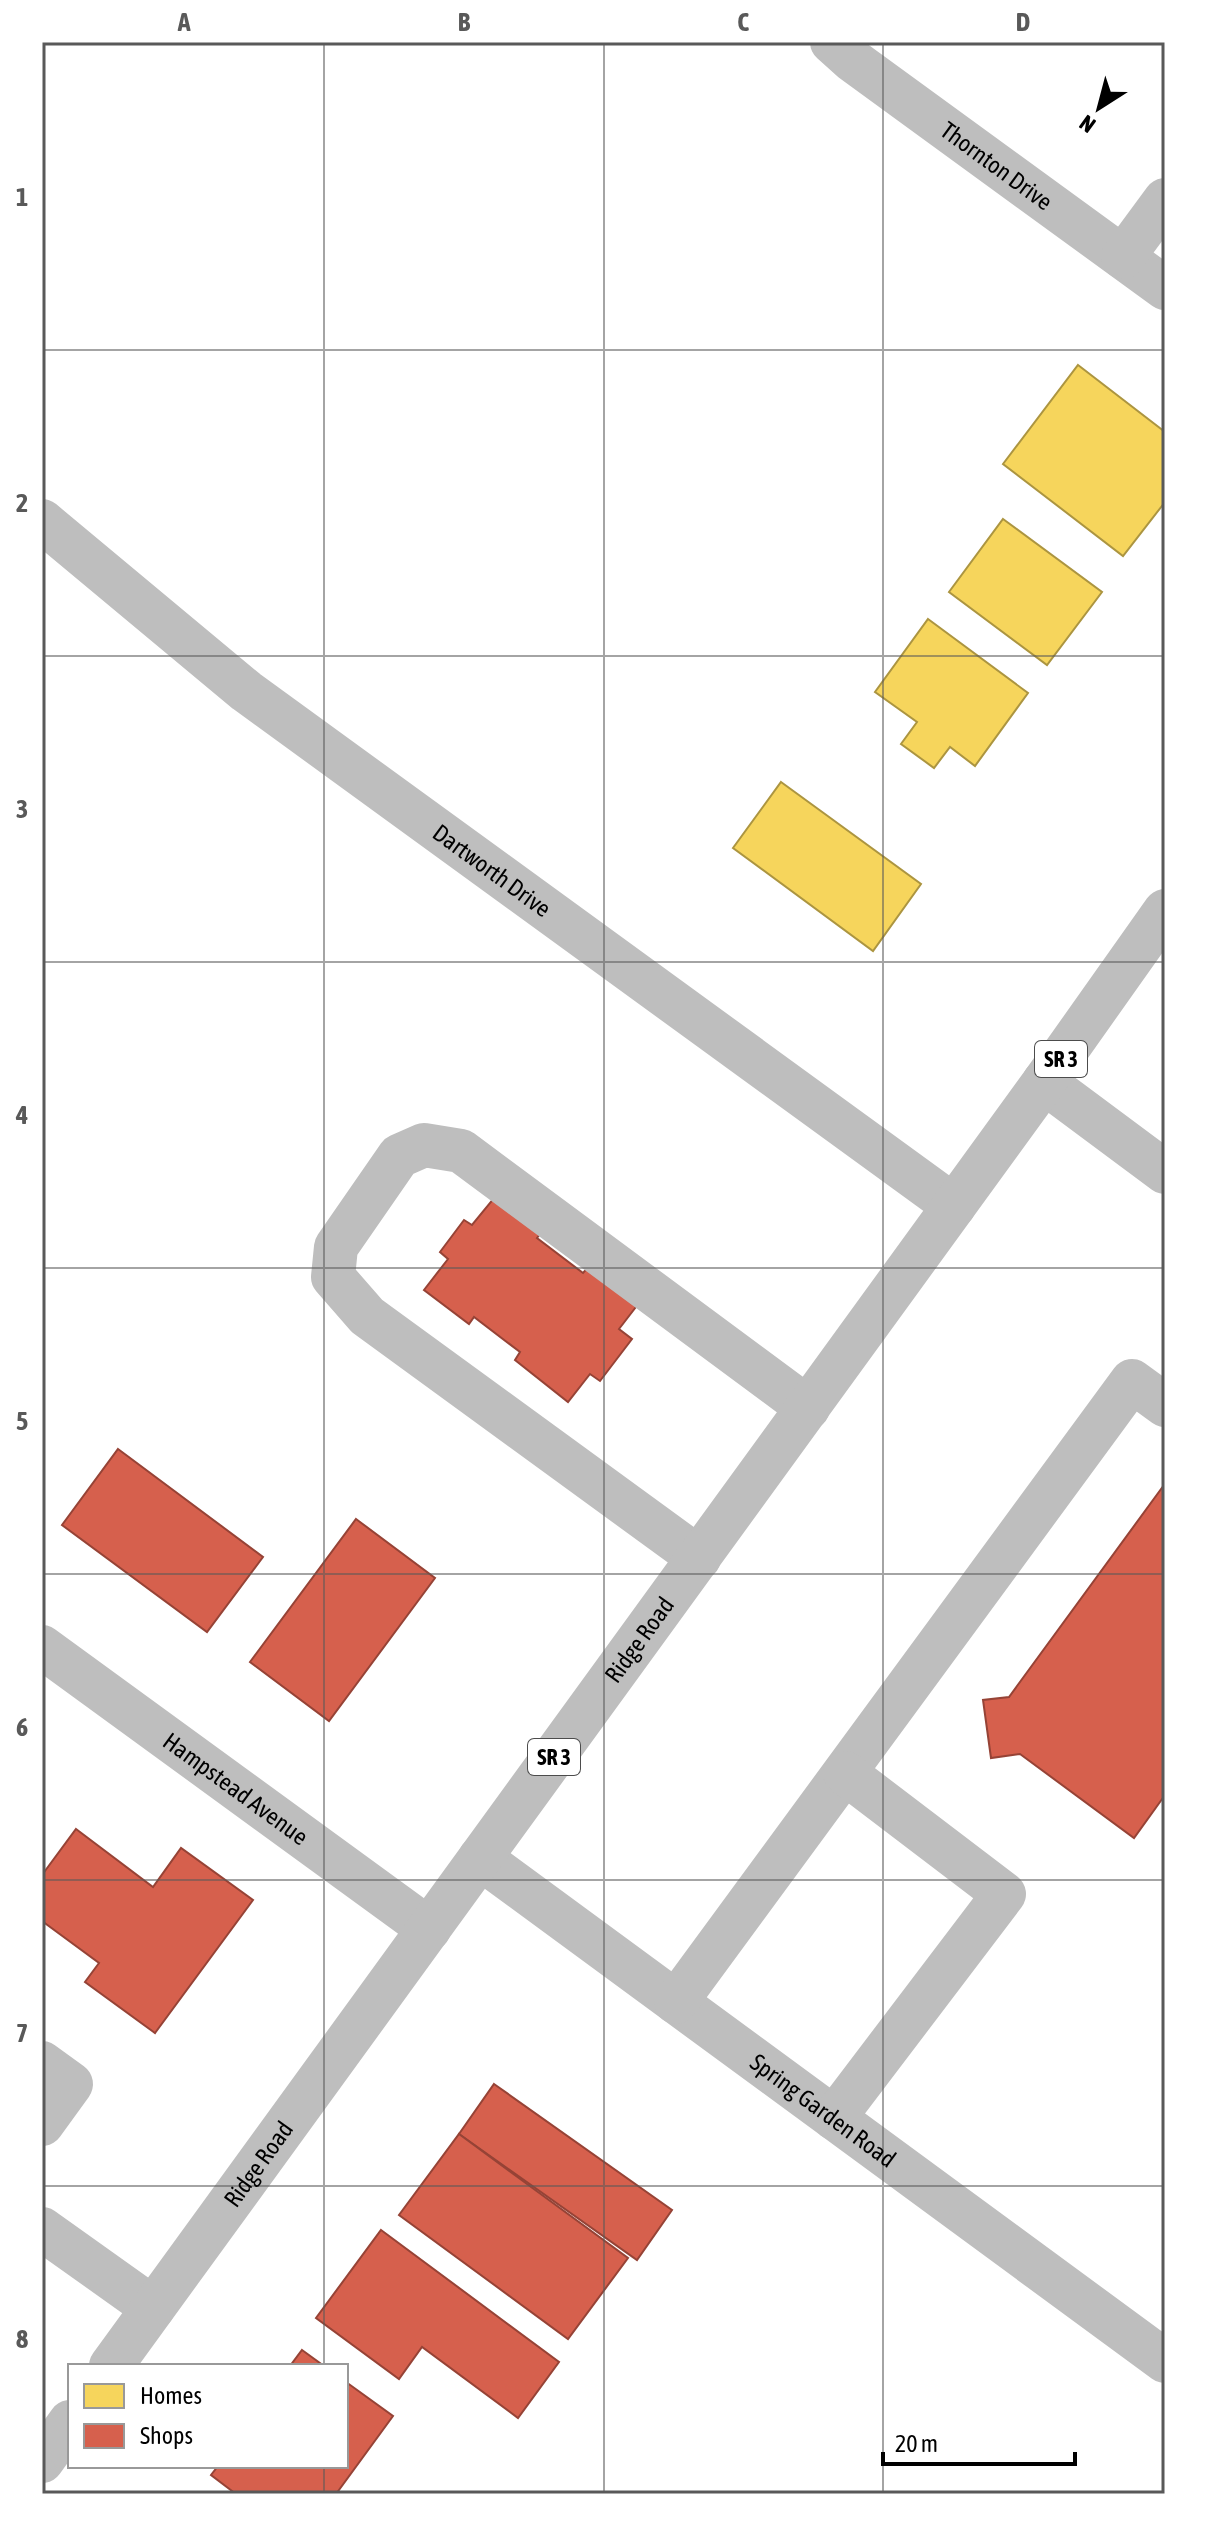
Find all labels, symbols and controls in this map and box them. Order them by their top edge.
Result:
text: A [177,7,191,37]
text: B [458,7,471,37]
text: C [737,7,749,37]
text: D [1016,7,1030,37]
north arrow [1059,68,1139,148]
text: N [1074,110,1100,139]
street label: Thornton Drive [936,116,1058,215]
text: 1 [16,182,28,212]
text: 2 [16,488,28,518]
text: 3 [16,794,28,824]
street label: Dartworth Drive [428,818,556,922]
road number: SR 3 [1035,1041,1087,1077]
text: 4 [15,1100,28,1130]
text: 5 [16,1406,28,1436]
street label: Ridge Road [599,1592,679,1687]
text: 6 [16,1712,28,1742]
street label: Hampstead Avenue [158,1727,314,1850]
road number: SR 3 [528,1739,580,1775]
text: 7 [16,2018,28,2048]
street label: Spring Garden Road [745,2048,901,2172]
street label: Ridge Road [218,2116,298,2212]
text: 8 [16,2324,28,2354]
legend [68,2364,348,2468]
text: Homes [140,2382,202,2409]
scale bar [883,2416,1075,2466]
text: Shops [140,2422,193,2449]
text: 20 m [895,2430,938,2457]

